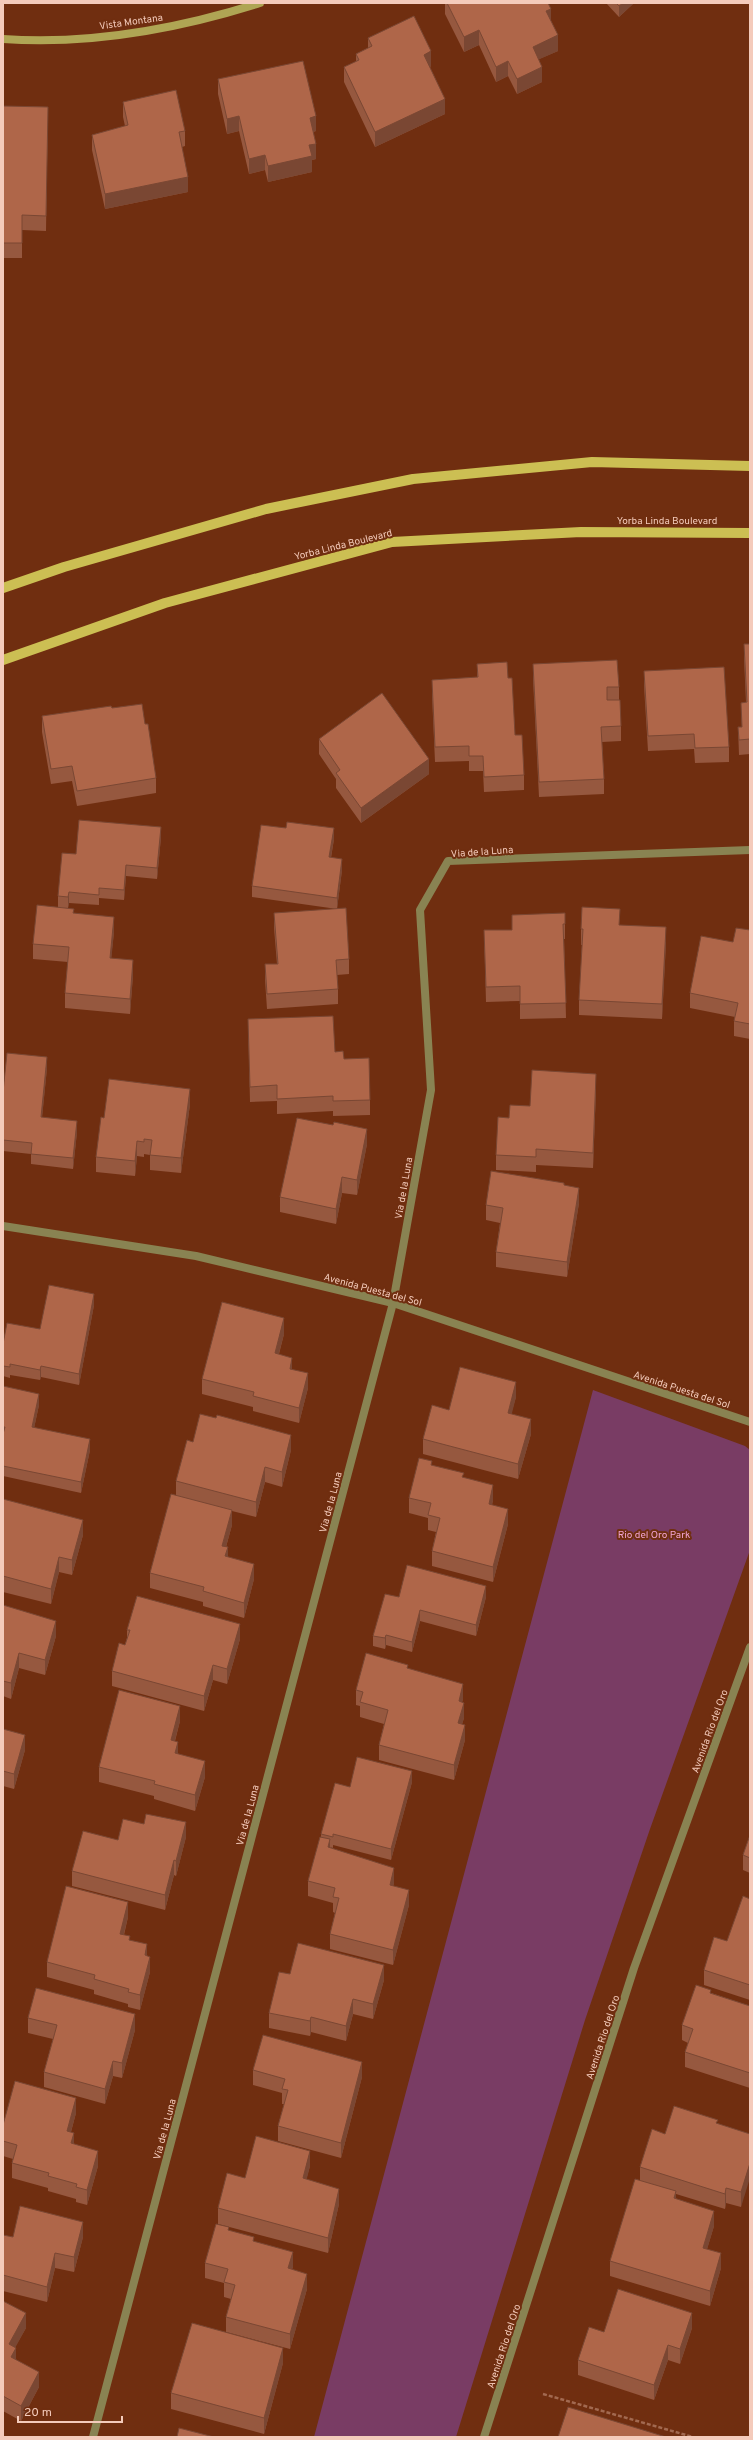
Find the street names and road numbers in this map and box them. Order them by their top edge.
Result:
street label: Vista Montana [99,12,164,33]
street label: Yorba Linda Boulevard [617,515,717,528]
street label: Yorba Linda Boulevard [293,527,394,564]
street label: Via de la Luna [450,844,514,861]
street label: Via de la Luna [393,1156,416,1220]
street label: Avenida Puesta del Sol [322,1271,423,1310]
street label: Avenida Puesta del Sol [631,1369,732,1412]
street label: Via de la Luna [317,1471,346,1534]
street label: Avenida Rio del Oro [689,1688,732,1775]
street label: Via de la Luna [234,1784,263,1847]
street label: Avenida Rio del Oro [584,1993,623,2081]
street label: Via de la Luna [151,2098,180,2161]
street label: Avenida Rio del Oro [485,2302,524,2390]

